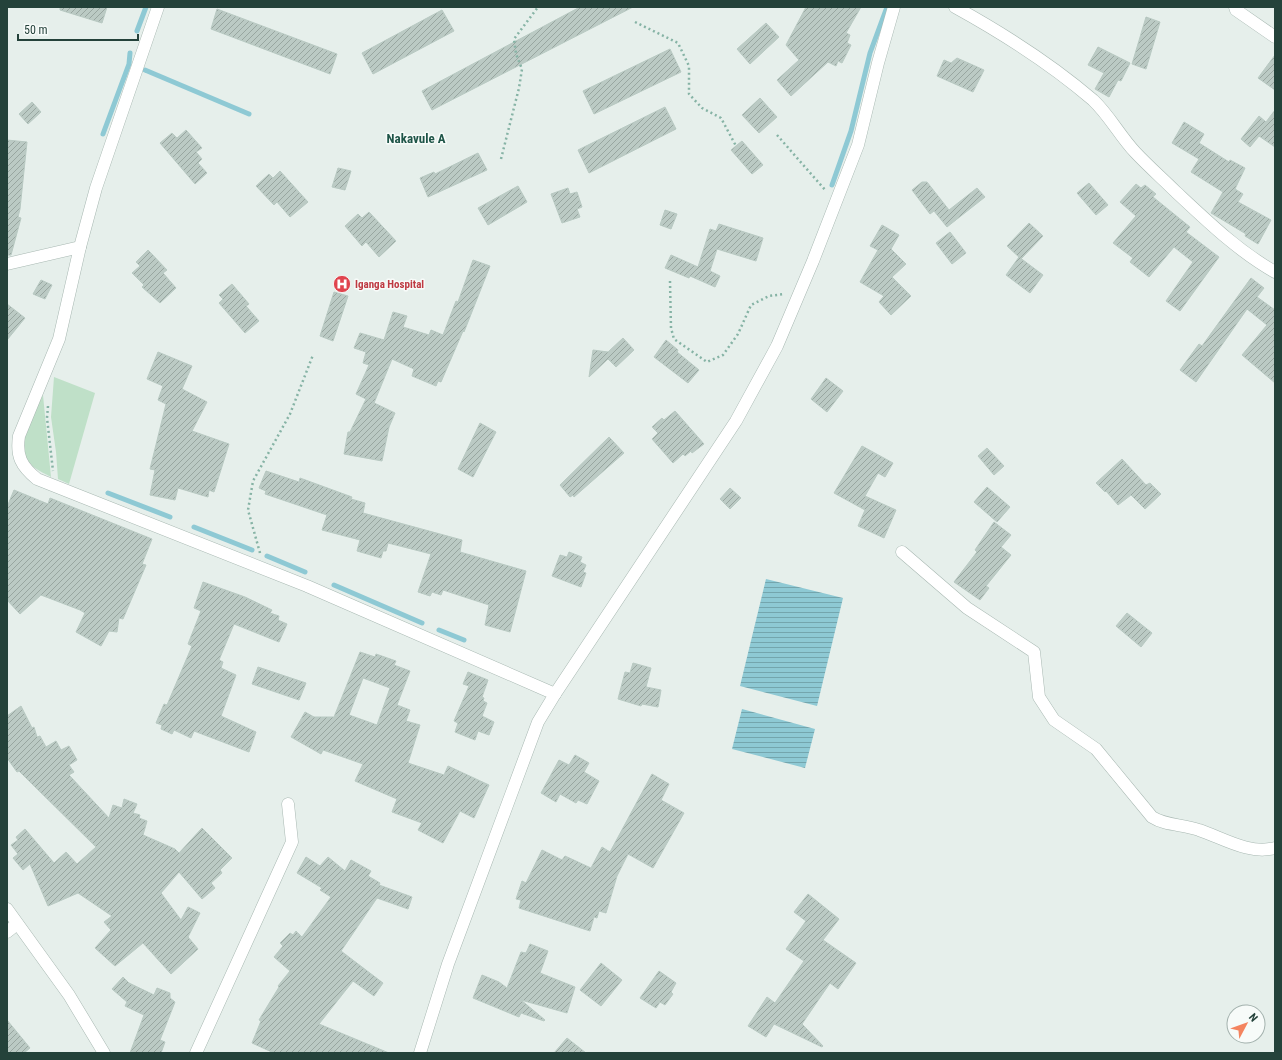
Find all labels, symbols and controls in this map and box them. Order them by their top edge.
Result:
scale bar [18,16,138,42]
text: 50 m [24,23,48,37]
district label: Nakavule A [387,131,446,146]
hospital icon: Iganga Hospital [332,274,352,294]
place label: Iganga Hospital [355,278,424,291]
north arrow [1226,1004,1266,1044]
text: N [1246,1011,1260,1025]

